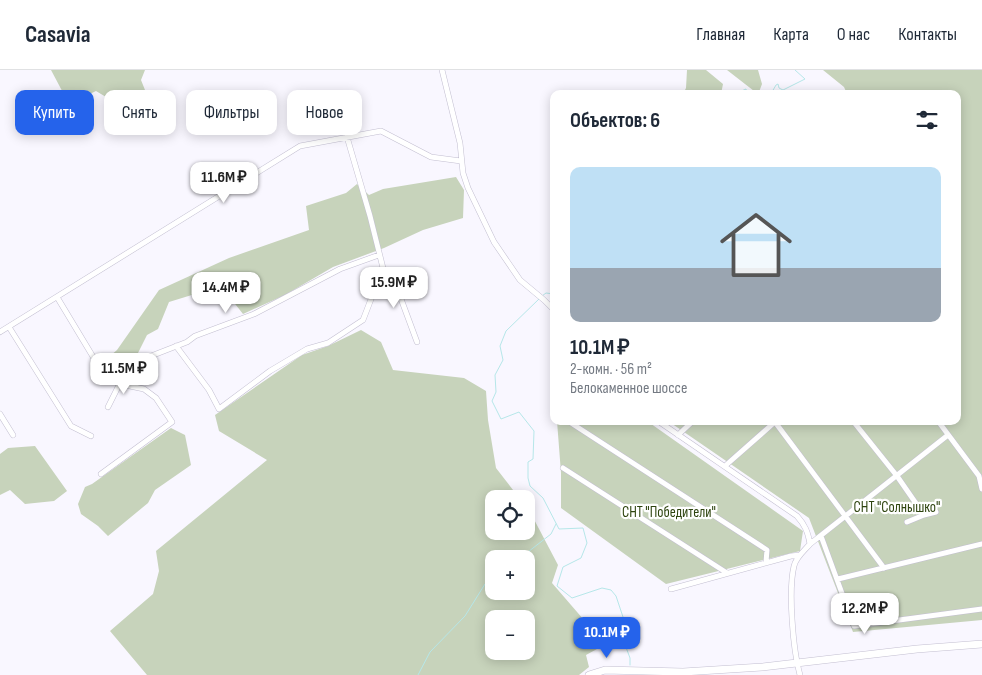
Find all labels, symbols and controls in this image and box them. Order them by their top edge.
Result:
text: Casavia [25,20,91,49]
text: Главная [696,24,745,45]
text: Карта [773,24,809,45]
text: О нас [837,24,870,45]
text: Контакты [898,24,957,45]
chip: Купить [15,90,94,135]
chip: Снять [104,90,176,135]
chip: Фильтры [186,90,277,135]
chip: Новое [287,90,362,135]
icon: filters [913,106,941,134]
text: Объектов: 6 [570,108,660,133]
pin: 11.6M ₽ [178,162,270,204]
text: 11.6M ₽ [201,168,247,187]
icon: home [711,200,801,290]
pin: 15.9M ₽ [348,266,440,309]
pin: 14.4M ₽ [180,272,272,314]
text: 15.9M ₽ [371,273,417,292]
text: 14.4M ₽ [203,278,249,297]
text: 10.1M ₽ [570,335,630,360]
pin: 11.5M ₽ [78,352,170,395]
text: 11.5M ₽ [101,359,147,378]
text: 2-комн. · 56 m² [570,360,652,379]
text: Белокаменное шоссе [570,379,687,398]
map controls [485,490,535,660]
button: locate [485,490,535,540]
park label: СНТ "Солнышко" [854,498,940,517]
park label: СНТ "Победители" [622,503,716,522]
button: + [485,550,535,600]
pin: 12.2M ₽ [819,592,911,635]
text: 12.2M ₽ [842,599,888,618]
button: − [485,610,535,660]
pin: 10.1M ₽ [561,616,653,659]
text: 10.1M ₽ [584,623,630,642]

